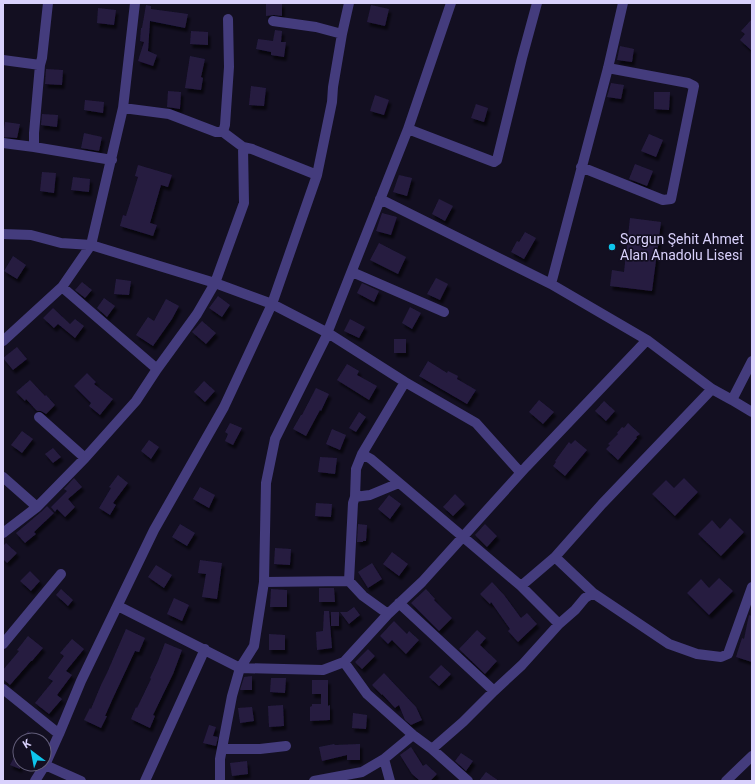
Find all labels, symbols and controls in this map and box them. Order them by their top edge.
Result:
place label: Sorgun Şehit Ahmet Alan Anadolu Lisesi [620,231,744,263]
marker: Sorgun Şehit Ahmet Alan Anadolu Lisesi [607,242,617,252]
north arrow [12,732,52,772]
text: K [21,736,34,751]

